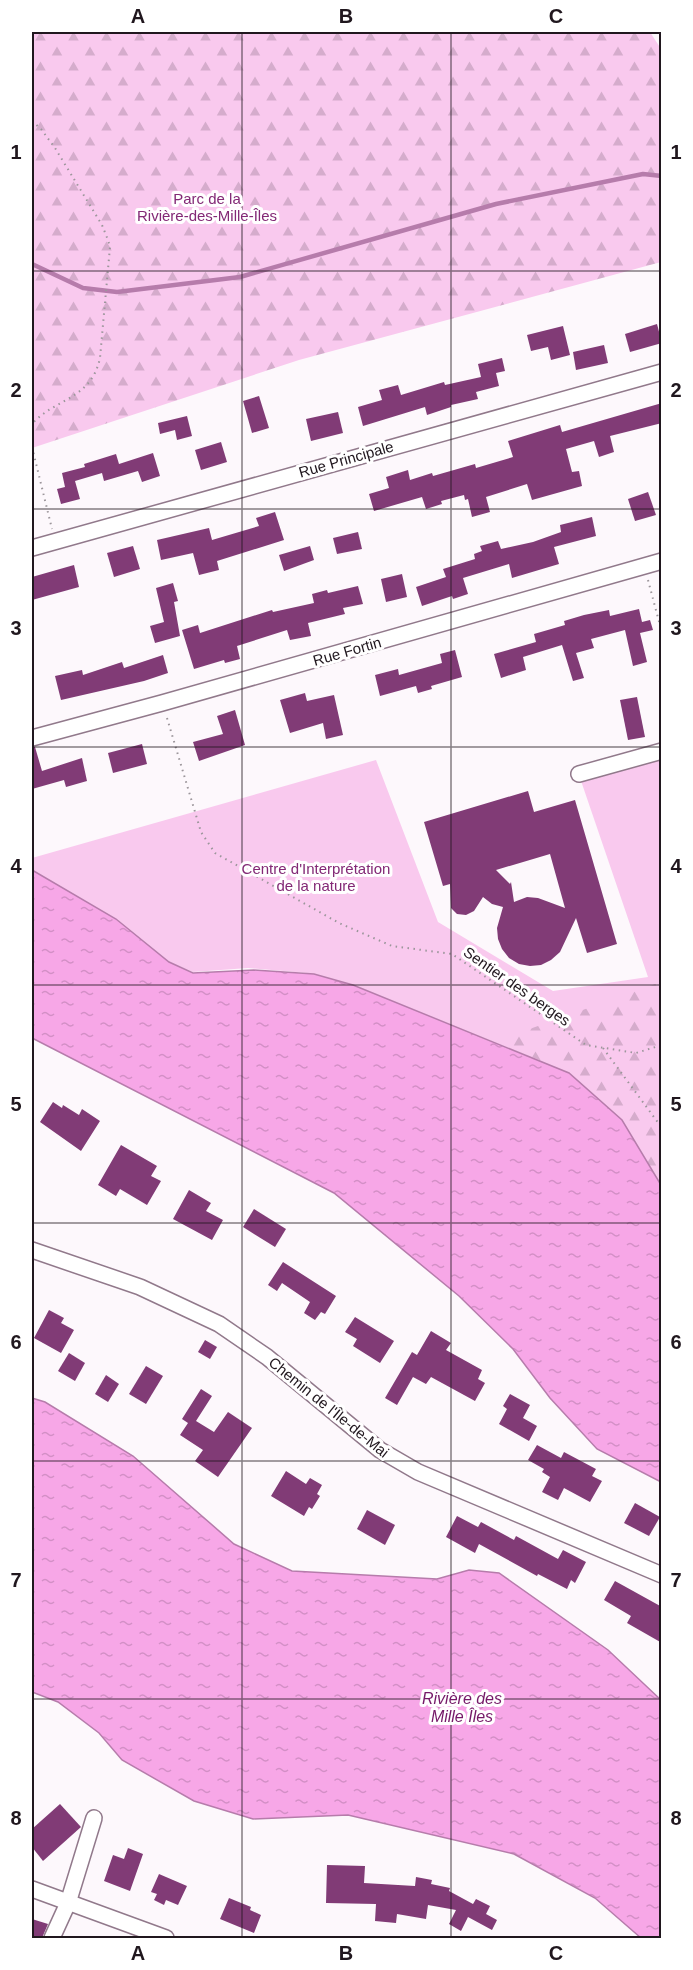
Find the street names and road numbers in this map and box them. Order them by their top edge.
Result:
street label: Rue Principale [297,437,395,481]
street label: Rue Fortin [311,633,383,669]
street label: Sentier des berges [461,943,573,1029]
street label: Chemin de l'Île-de-Mai [266,1353,392,1461]

